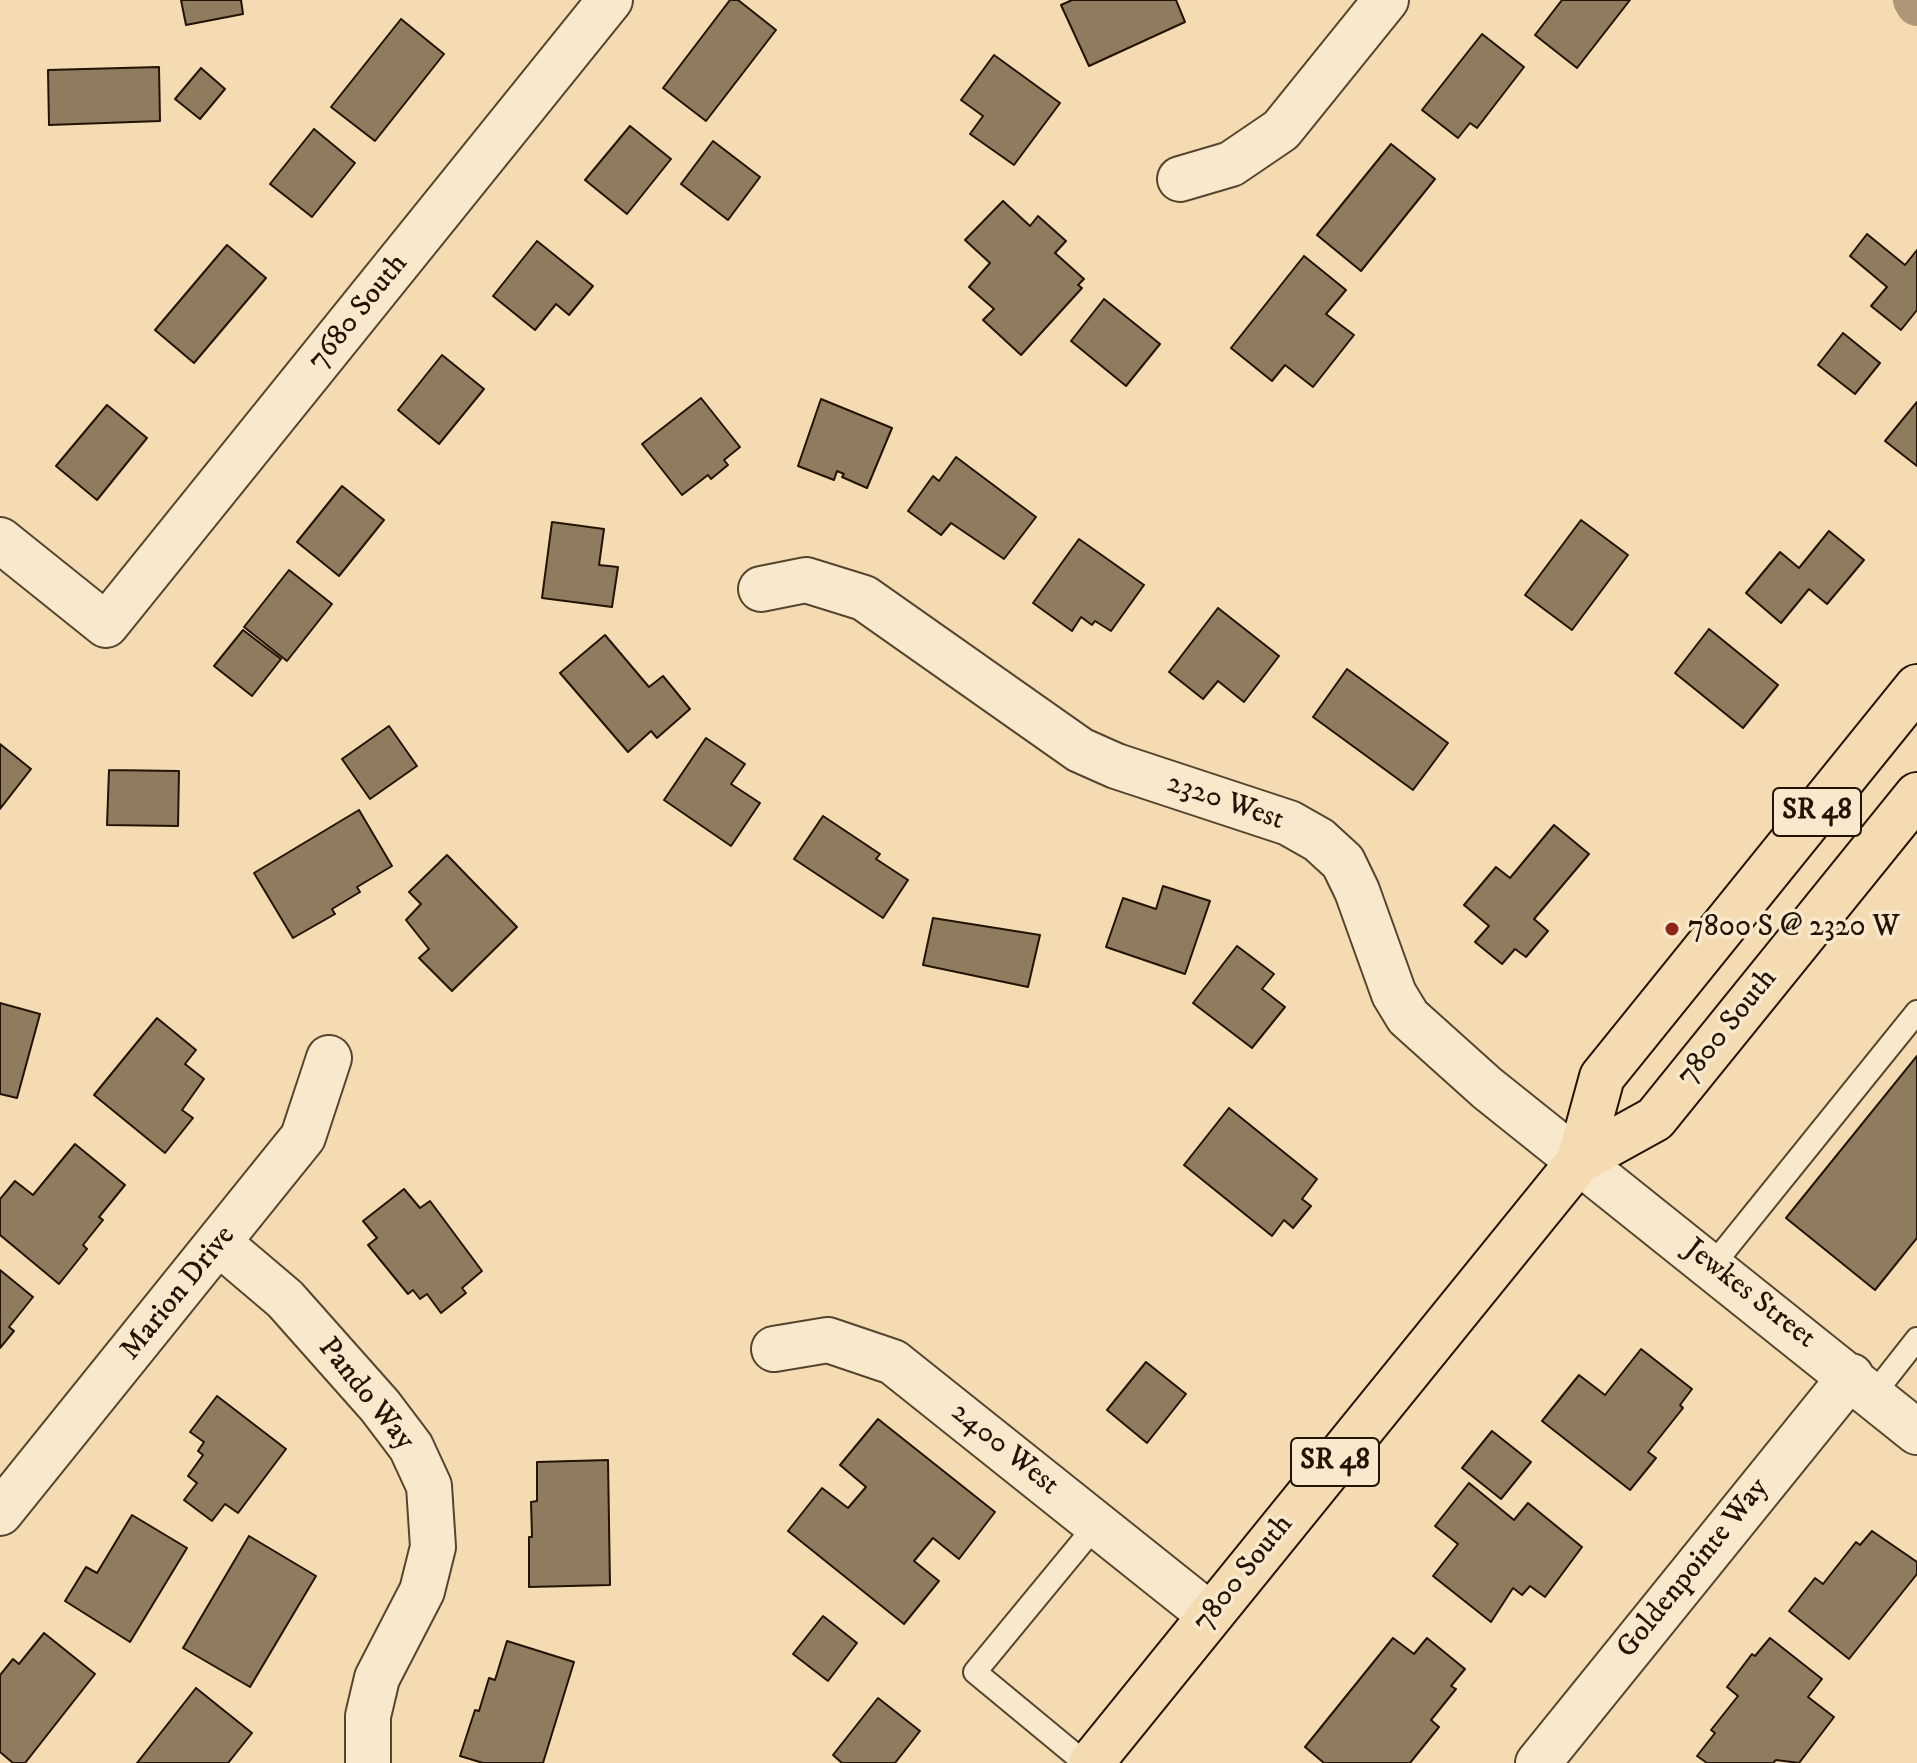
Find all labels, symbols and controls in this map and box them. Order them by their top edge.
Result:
street label: 7680 South [301,248,417,378]
street label: 2320 West [1162,766,1288,840]
road number: SR 48 [1773,788,1861,836]
place label: 7800 S @ 2320 W [1688,911,1900,947]
marker: 7800 S @ 2320 W [1663,920,1681,938]
street label: 7800 South [1670,962,1786,1094]
street label: Marion Drive [114,1220,244,1368]
street label: Jewkes Street [1676,1232,1822,1358]
street label: Pando Way [309,1332,421,1458]
street label: 2400 West [943,1395,1065,1505]
road number: SR 48 [1291,1438,1379,1486]
street label: Goldenpointe Way [1610,1472,1778,1666]
street label: 7800 South [1186,1508,1302,1640]

